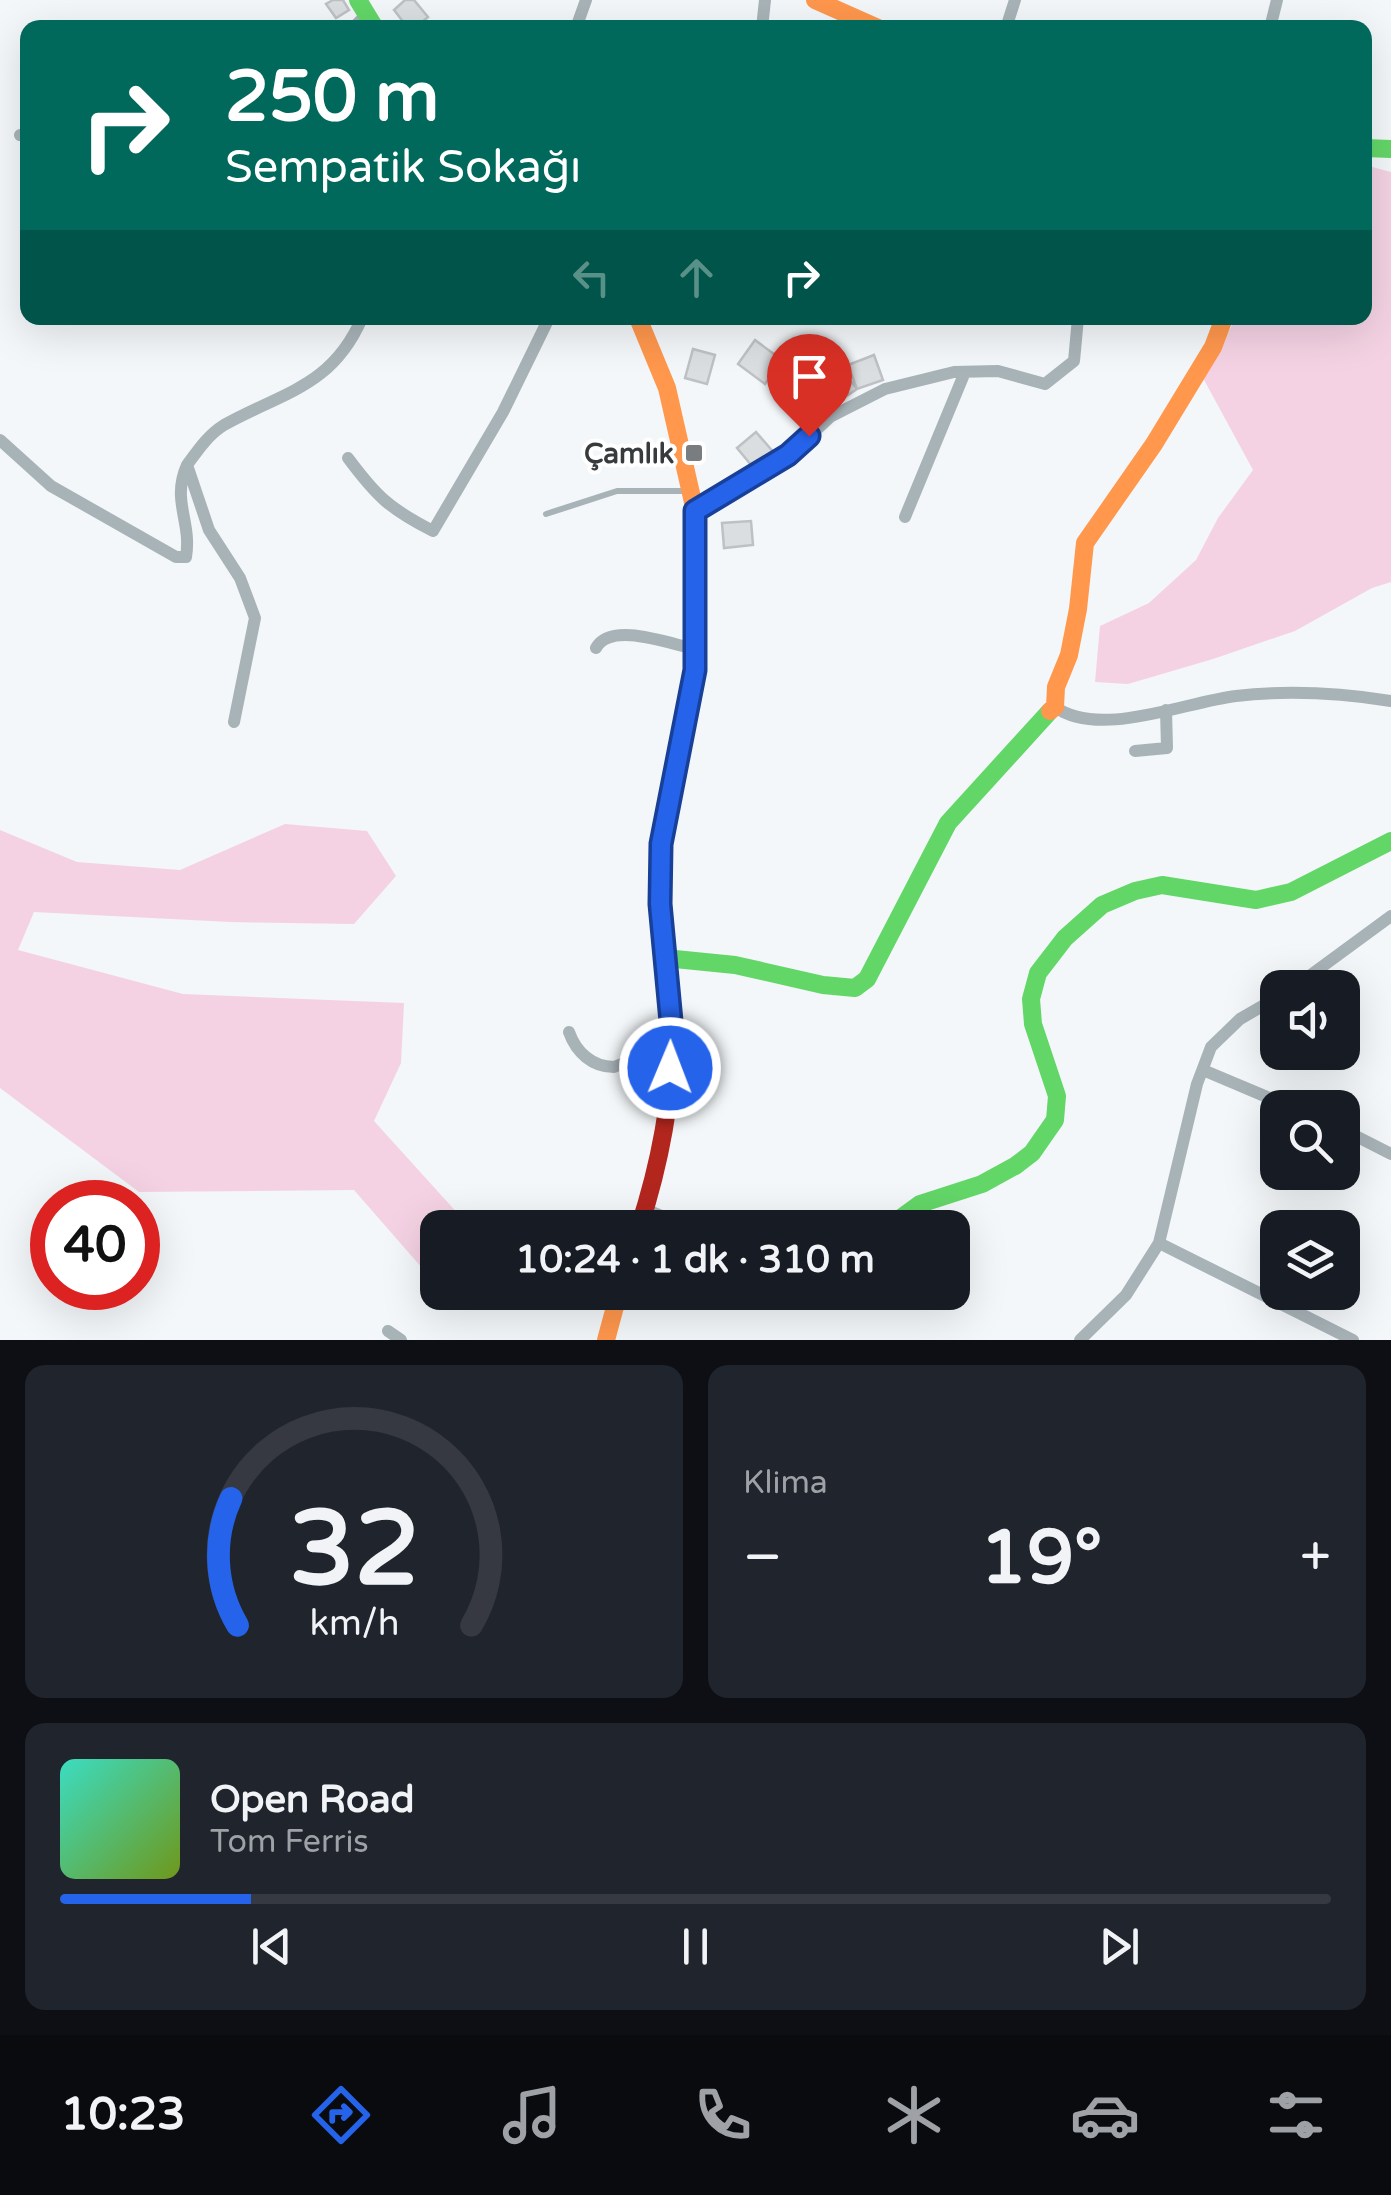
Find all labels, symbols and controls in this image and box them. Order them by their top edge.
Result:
text: 250 m [225,56,439,140]
icon: right [60,60,190,190]
text: Sempatik Sokağı [225,141,581,195]
icon: left [564,250,619,305]
icon: ahead [669,250,724,305]
icon: right [774,250,829,305]
pin [767,334,852,437]
icon: arrive [782,349,837,404]
place label: Çamlık [584,437,674,471]
marker: Çamlık [683,442,705,464]
map controls [1260,970,1360,1310]
button: sound [1260,970,1360,1070]
position arrow [618,1016,722,1120]
button: search [1260,1090,1360,1190]
speed limit sign: 40 [30,1180,160,1310]
button: layers [1260,1210,1360,1310]
text: 10:24 · 1 dk · 310 m [515,1237,875,1283]
text: Klima [743,1464,828,1502]
text: 32 [289,1488,419,1613]
text: 19° [980,1513,1102,1603]
text: − [743,1525,782,1591]
text: + [1300,1525,1331,1591]
text: km/h [309,1602,399,1645]
text: Open Road [210,1777,415,1823]
text: Tom Ferris [210,1823,369,1861]
icon: previous [244,1919,299,1974]
icon: pause [668,1919,723,1974]
icon: next [1092,1919,1147,1974]
icon: directions [306,2080,376,2150]
icon: music [497,2080,567,2150]
icon: phone [688,2080,758,2150]
icon: climate [879,2080,949,2150]
icon: car [1070,2080,1140,2150]
icon: filters [1261,2080,1331,2150]
text: 10:23 [60,2088,185,2142]

